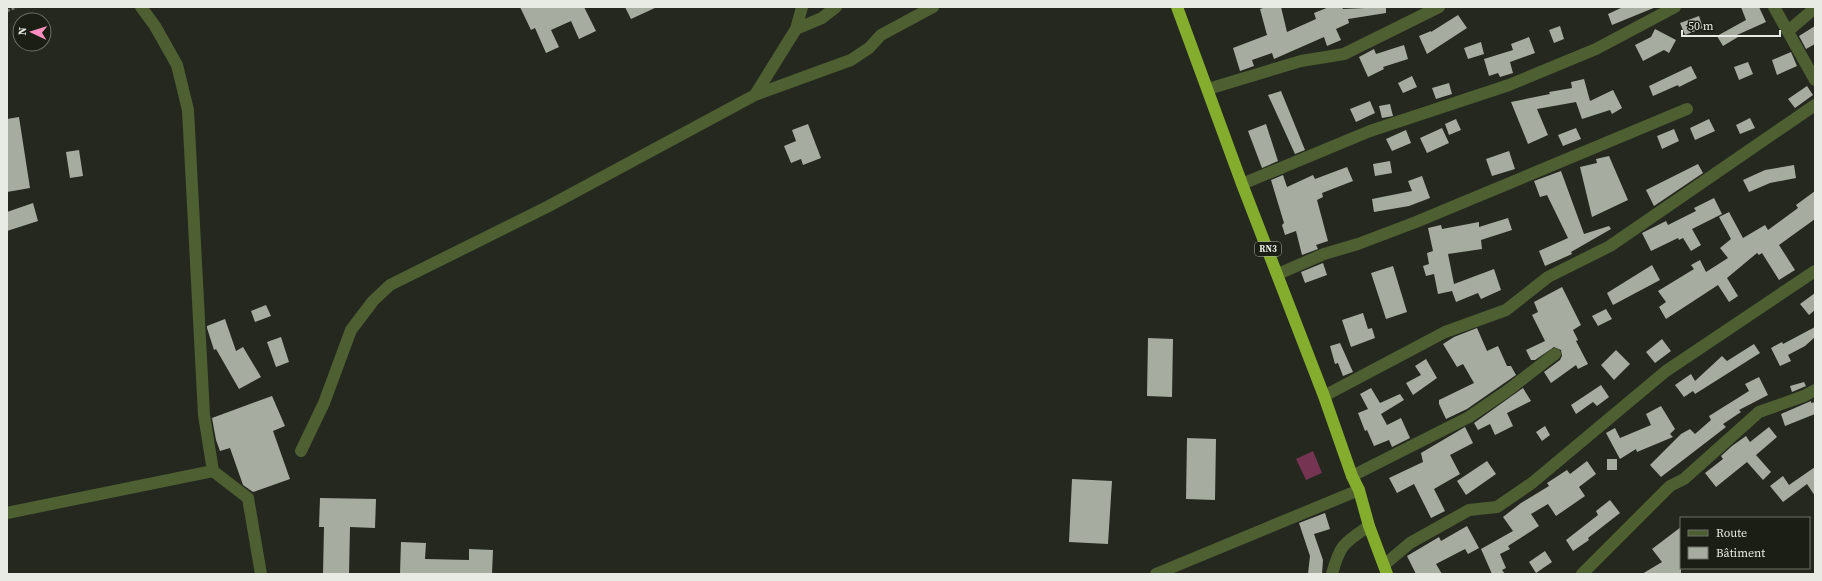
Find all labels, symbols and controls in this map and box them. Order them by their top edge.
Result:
north arrow [12,12,52,52]
scale bar [1682,12,1780,38]
text: 50 m [1688,18,1714,34]
text: N [15,27,30,36]
road number: RN3 [1255,242,1281,256]
legend [1680,517,1810,569]
text: Route [1716,525,1747,541]
text: Bâtiment [1716,545,1765,561]

